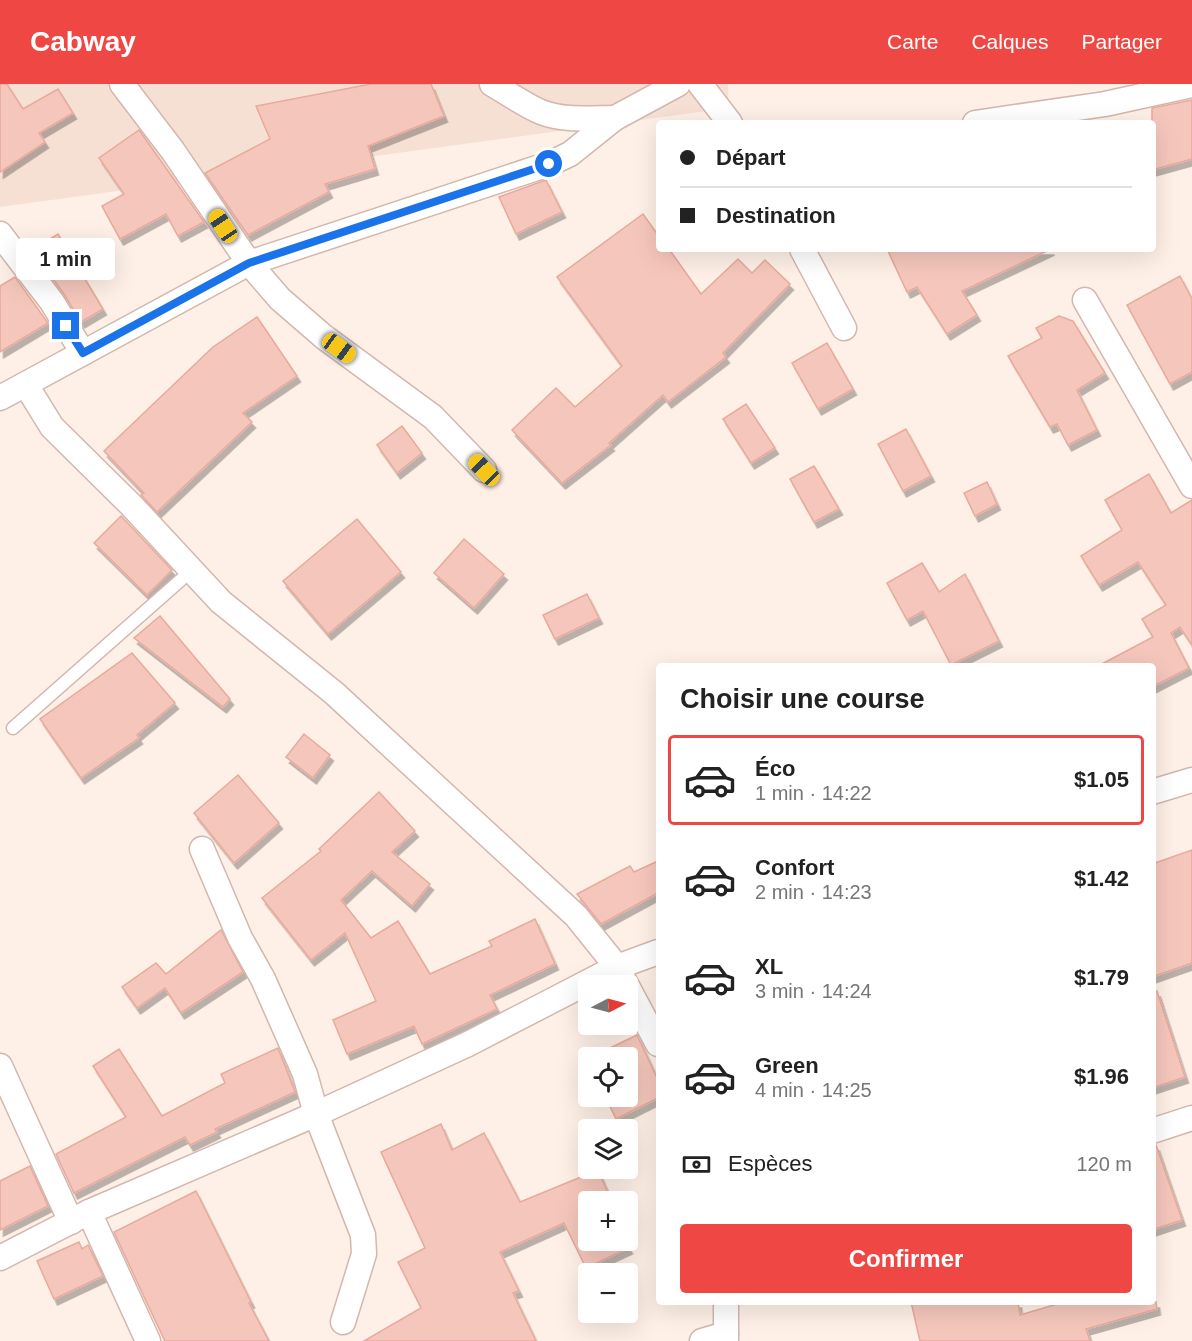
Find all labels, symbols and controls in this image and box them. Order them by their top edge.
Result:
text: Cabway [30,26,136,57]
text: Carte [887,30,938,53]
text: Calques [971,30,1048,53]
text: Partager [1081,30,1162,53]
text: Départ [716,145,786,170]
route start [535,150,562,177]
text: Destination [716,203,836,228]
car [205,206,241,246]
callout: 1 min [16,239,116,281]
text: 1 min [39,248,92,270]
route end [52,312,79,339]
car [319,330,359,366]
car [465,451,503,489]
text: Choisir une course [680,684,925,714]
icon: car [683,753,737,807]
text: Éco [755,756,795,781]
text: $1.05 [1074,767,1129,792]
text: 1 min · 14:22 [755,782,872,804]
icon: car [683,852,737,906]
text: Confort [755,855,834,880]
text: $1.42 [1074,866,1129,891]
text: 2 min · 14:23 [755,881,872,903]
icon: car [683,951,737,1005]
text: XL [755,954,783,979]
text: $1.79 [1074,965,1129,990]
north arrow [578,975,638,1035]
map controls [578,975,638,1323]
text: 3 min · 14:24 [755,980,872,1002]
button: locate [578,1047,638,1107]
icon: car [683,1050,737,1104]
text: Green [755,1053,819,1078]
text: $1.96 [1074,1064,1129,1089]
text: 4 min · 14:25 [755,1079,872,1101]
button: layers [578,1119,638,1179]
icon: cash [680,1148,713,1181]
text: Espèces [728,1151,812,1176]
text: 120 m [1076,1153,1132,1175]
button: + [578,1191,638,1251]
button: Confirmer [680,1224,1132,1293]
button: − [578,1263,638,1323]

